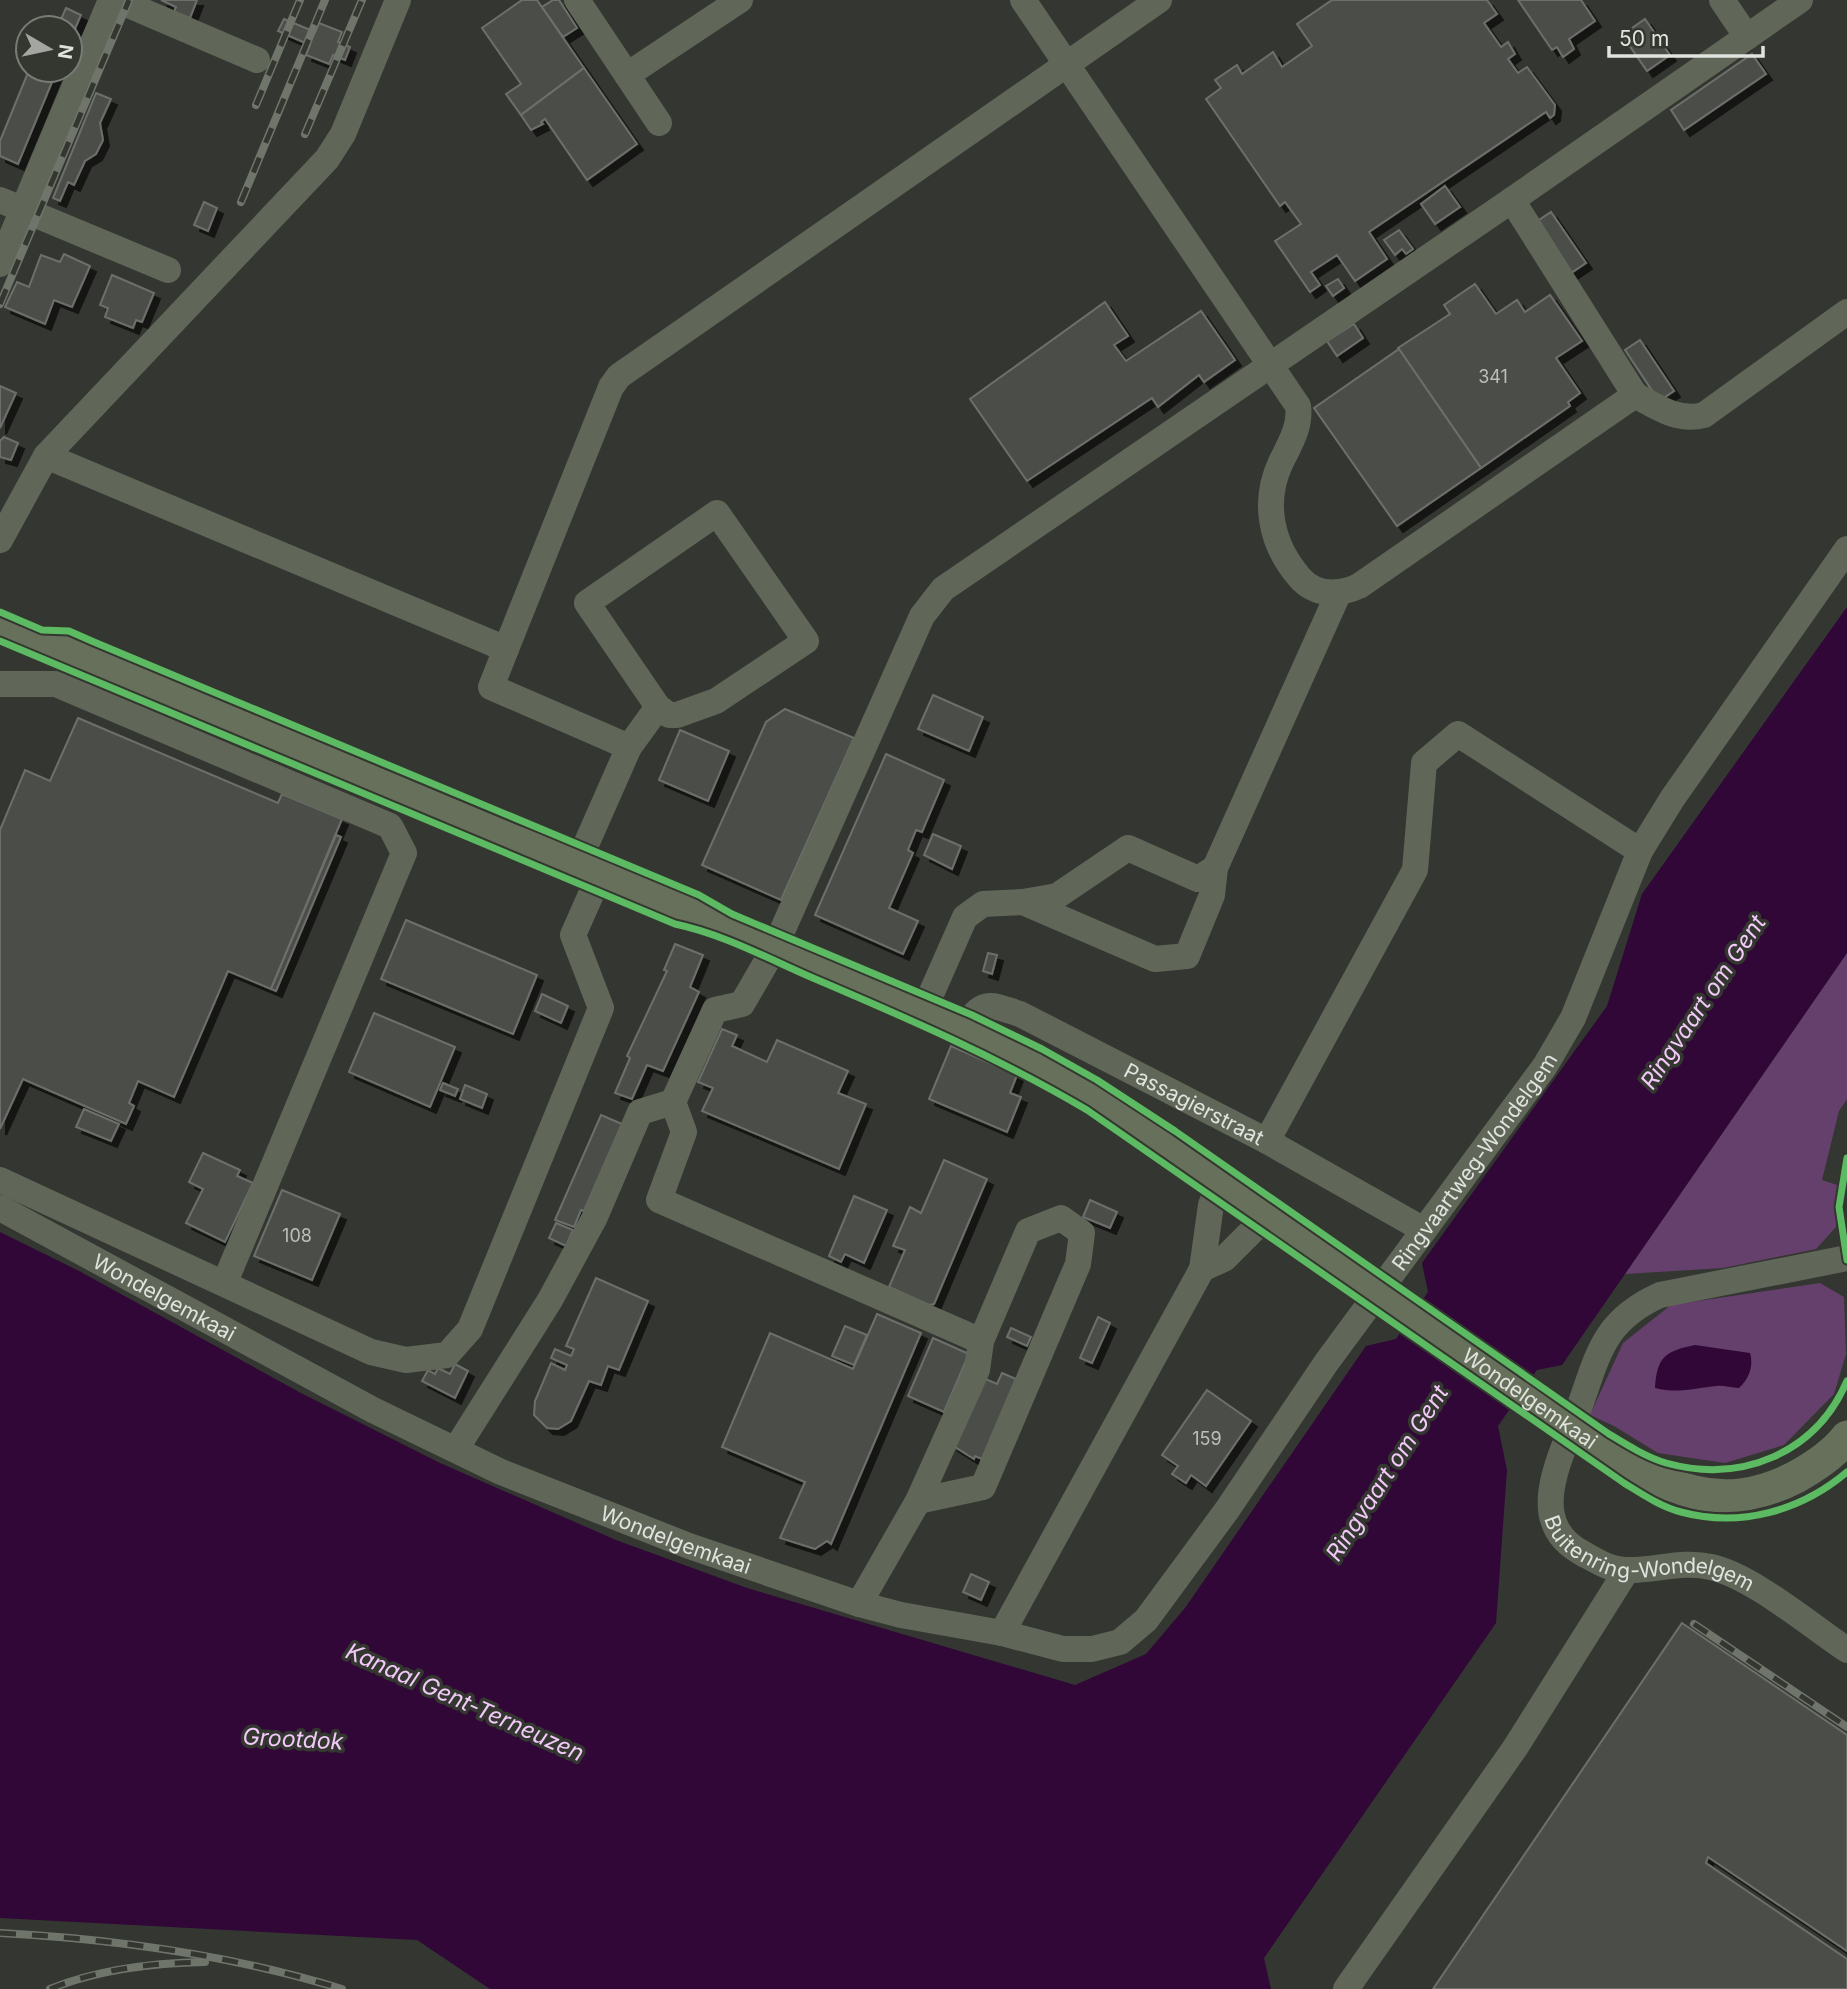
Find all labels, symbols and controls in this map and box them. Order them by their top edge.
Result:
north arrow [14,14,84,84]
scale bar [1609,14,1763,58]
text: 50 m [1619,26,1669,51]
text: N [53,43,78,61]
house number: 341 [1478,366,1508,387]
water label: Ringvaart om Gent [1634,909,1772,1094]
street label: Ringvaartweg-Wondelgem [1386,1049,1562,1275]
street label: Passagierstraat [1120,1057,1268,1150]
house number: 108 [282,1225,312,1246]
street label: Wondelgemkaai [89,1248,240,1346]
street label: Wondelgemkaai [1458,1342,1602,1454]
water label: Ringvaart om Gent [1320,1380,1454,1566]
house number: 159 [1192,1428,1222,1449]
street label: Wondelgemkaai [597,1500,754,1579]
street label: Buitenring-Wondelgem [1540,1512,1759,1596]
water label: Kanaal Gent-Terneuzen [342,1637,588,1767]
water label: Grootdok [242,1722,344,1756]

